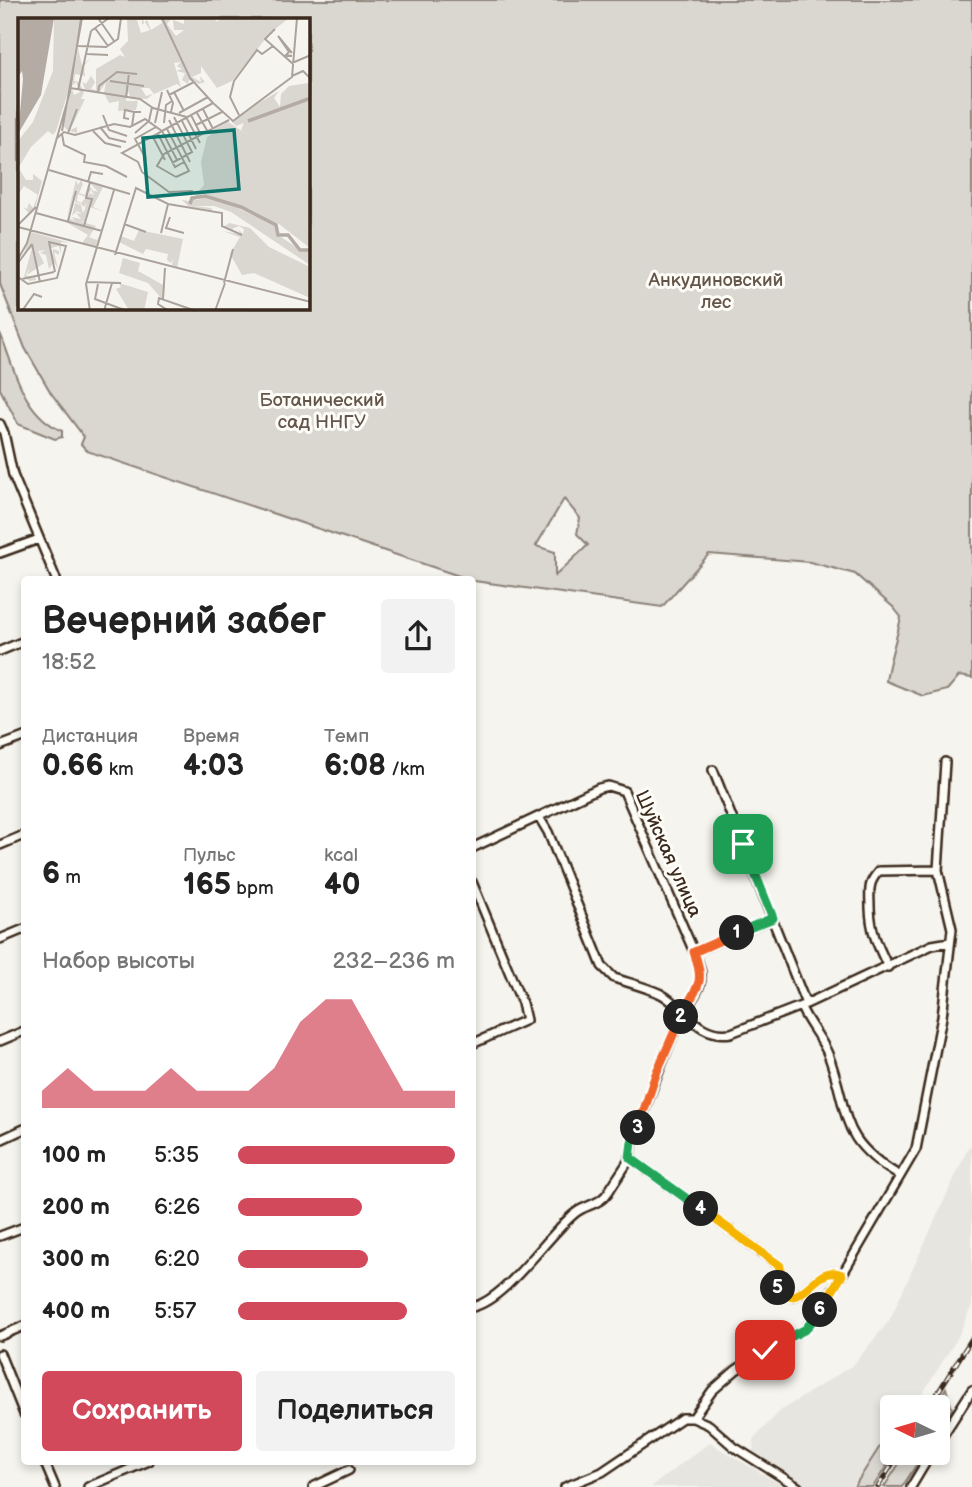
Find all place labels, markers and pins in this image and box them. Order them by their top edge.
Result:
pin [713,814,773,874]
pin: 1 [720,916,754,950]
pin: 2 [664,1000,698,1034]
pin: 3 [620,1110,656,1146]
pin: 4 [684,1192,718,1226]
pin: 5 [760,1270,796,1306]
pin: 6 [802,1292,838,1328]
pin [735,1320,795,1380]

